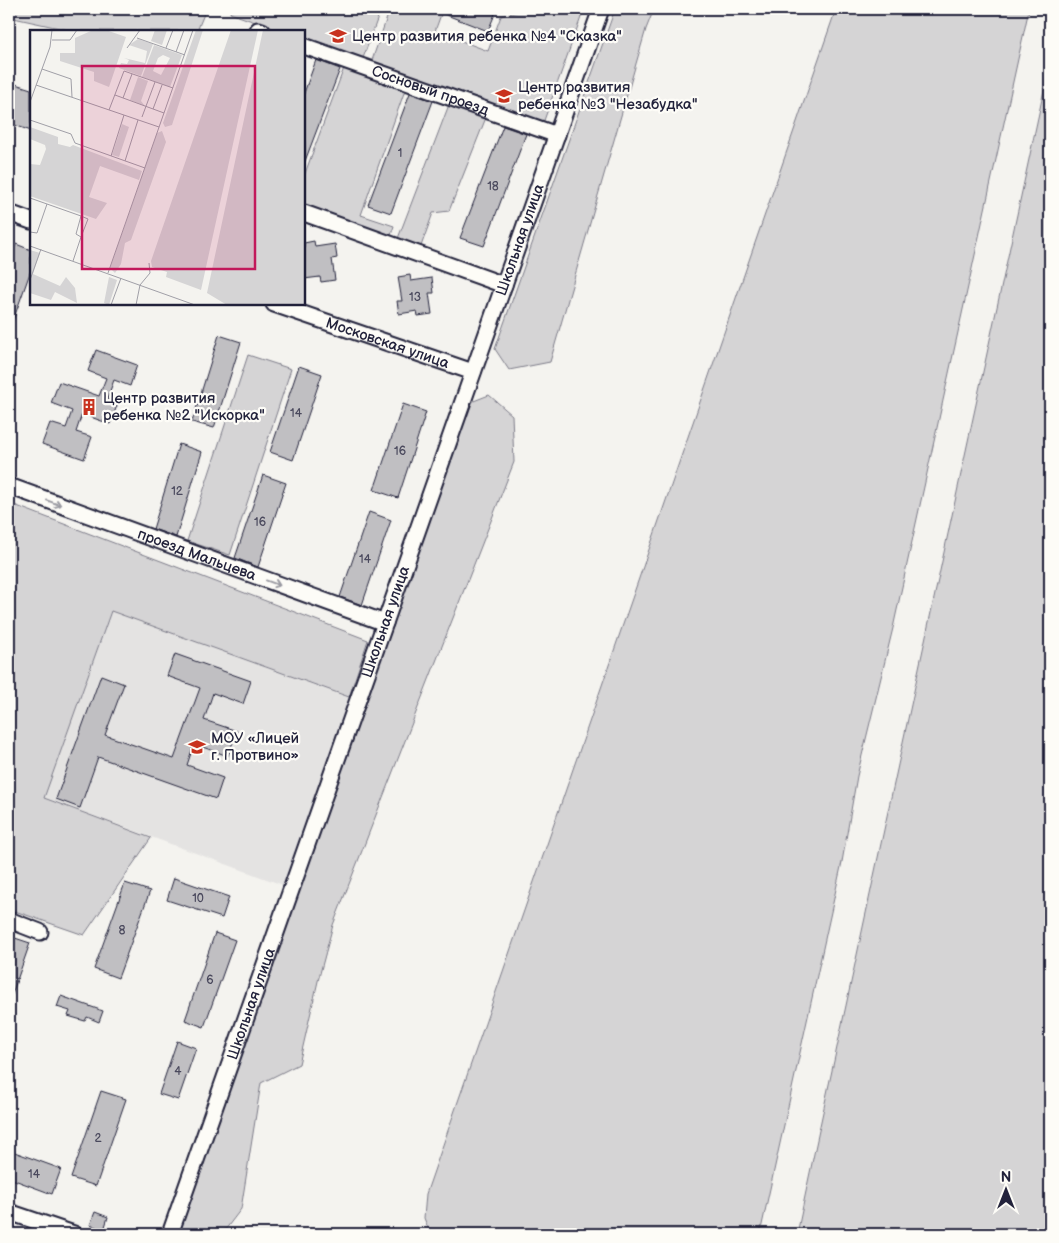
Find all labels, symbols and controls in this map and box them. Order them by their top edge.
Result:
school or university icon: Центр развития ребенка №4 "Сказка" [328,26,348,46]
place label: Центр развития ребенка №4 "Сказка" [352,27,622,46]
inset map [30,30,305,305]
street label: Сосновый проезд [369,62,491,120]
place label: Центр развития ребенка №3 "Незабудка" [518,78,698,114]
school or university icon: Центр развития ребенка №3 "Незабудка" [494,86,514,106]
house number: 1 [398,146,402,161]
house number: 18 [487,179,499,194]
street label: Школьная улица [492,181,549,298]
house number: 13 [409,290,421,305]
street label: Московская улица [323,313,452,373]
place label: Центр развития ребенка №2 "Искорка" [103,389,265,425]
building icon: Центр развития ребенка №2 "Искорка" [79,397,99,417]
house number: 14 [290,406,303,421]
house number: 16 [394,444,406,459]
house number: 12 [171,484,183,499]
one-way arrow [46,499,62,508]
house number: 16 [254,515,266,530]
street label: проезд Мальцева [135,525,259,585]
house number: 14 [359,552,372,567]
street label: Школьная улица [357,563,414,680]
one-way arrow [265,579,280,588]
place label: МОУ «Лицей г. Протвино» [211,729,299,765]
school or university icon: МОУ «Лицей г. Протвино» [187,737,207,757]
house number: 10 [192,891,204,906]
house number: 8 [119,923,126,938]
street label: Школьная улица [223,945,280,1062]
house number: 6 [206,973,214,988]
house number: 4 [174,1064,182,1079]
house number: 2 [94,1131,102,1146]
north arrow [982,1166,1032,1216]
house number: 14 [28,1167,41,1182]
text: N [1001,1169,1011,1186]

